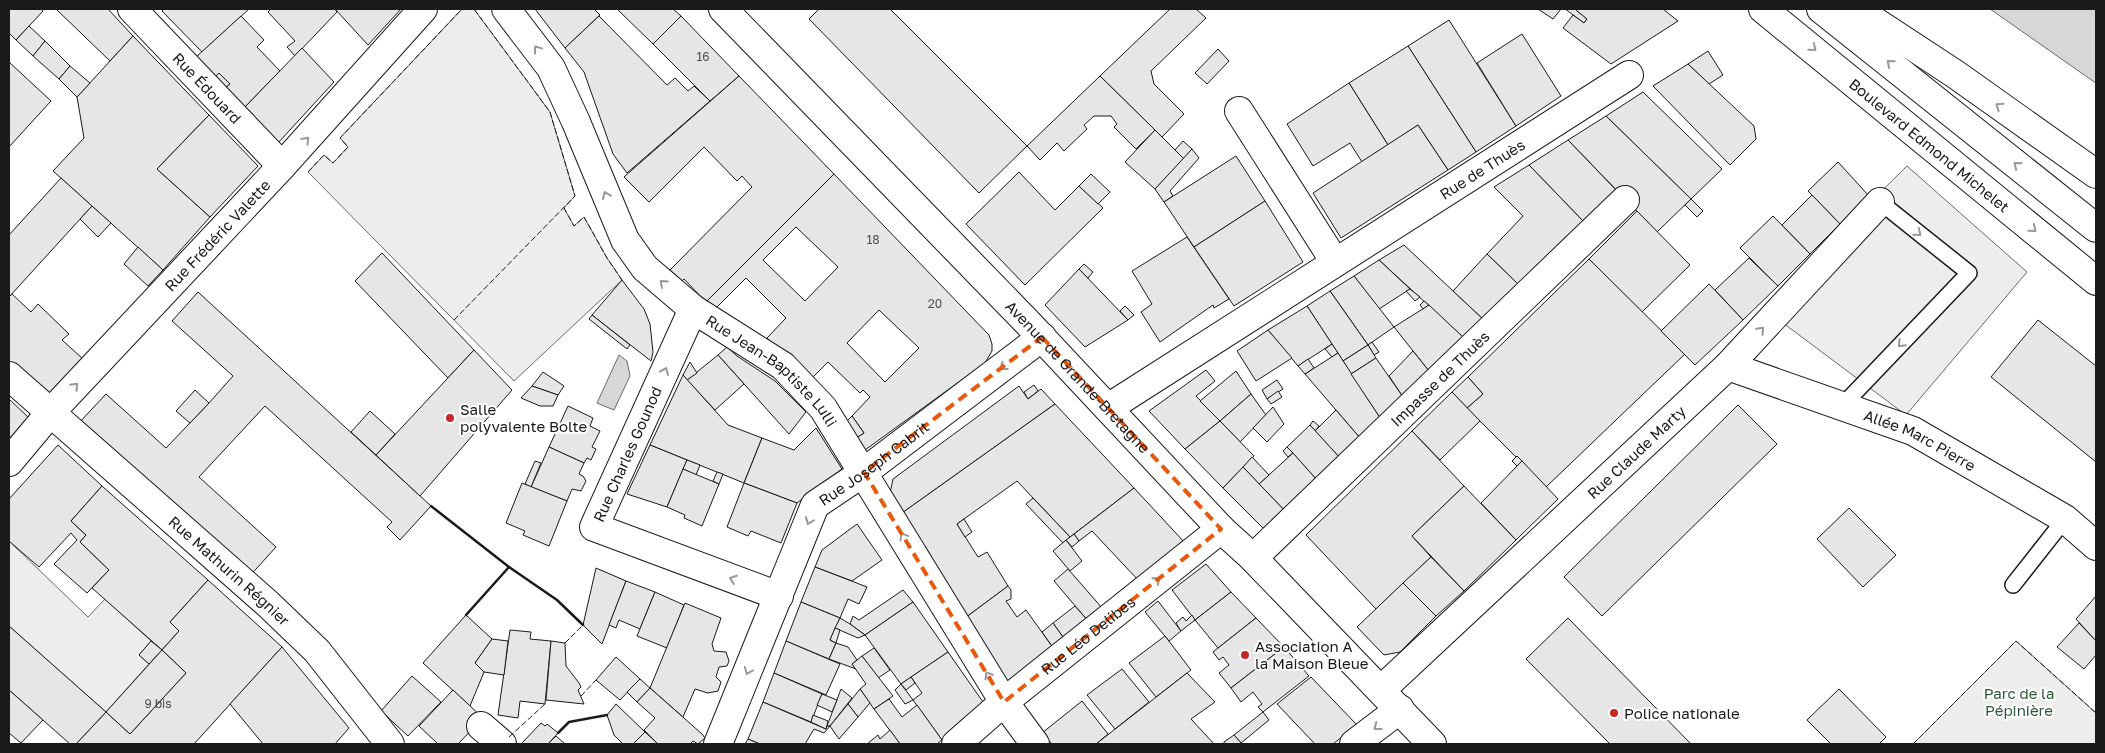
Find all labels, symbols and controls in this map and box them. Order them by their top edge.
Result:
one-way arrow [1807,43,1816,52]
one-way arrow [534,45,543,55]
street label: Rue Édouard [169,49,245,127]
house number: 16 [696,49,710,64]
one-way arrow [1887,61,1896,69]
street label: Boulevard Edmond Michelet [1846,74,2013,216]
one-way arrow [1996,103,2005,112]
street label: Rue de Thuès [1436,135,1528,203]
one-way arrow [300,136,309,145]
one-way arrow [2014,162,2023,170]
street label: Rue Frédéric Valette [161,175,274,294]
one-way arrow [602,192,612,200]
one-way arrow [2027,224,2036,232]
one-way arrow [1912,227,1921,235]
house number: 18 [866,232,880,247]
one-way arrow [660,280,669,289]
house number: 20 [928,296,942,311]
street label: Avenue de Grande-Bretagne [1002,297,1154,457]
street label: Rue Jean-Baptiste Lulli [703,311,841,430]
street label: Impasse de Thuès [1387,327,1493,430]
one-way arrow [1755,327,1764,336]
one-way arrow [1898,339,1907,348]
one-way arrow [1000,361,1009,369]
one-way arrow [658,367,669,376]
one-way arrow [69,383,78,392]
street label: Rue Charles Gounod [589,384,665,524]
place label: Salle polyvalente Bolte [460,400,587,435]
street label: Rue Claude Marty [1583,401,1689,502]
street label: Allée Marc Pierre [1862,406,1979,475]
marker: Salle polyvalente Bolte [444,412,456,424]
street label: Rue Joseph Cabrit [815,417,932,509]
street label: Rue Mathurin Régnier [165,512,294,629]
one-way arrow [805,516,815,525]
one-way arrow [900,533,910,542]
one-way arrow [729,575,738,585]
one-way arrow [1151,577,1160,586]
street label: Rue Léo Delibes [1037,592,1139,678]
place label: Association A la Maison Bleue [1255,637,1369,672]
marker: Association A la Maison Bleue [1239,649,1251,661]
one-way arrow [744,666,754,675]
one-way arrow [984,671,994,680]
park label: Parc de la Pépinière [1984,684,2054,719]
house number: 9 bis [144,696,172,711]
place label: Police nationale [1624,704,1740,722]
marker: Police nationale [1608,707,1620,719]
one-way arrow [1374,721,1383,729]

